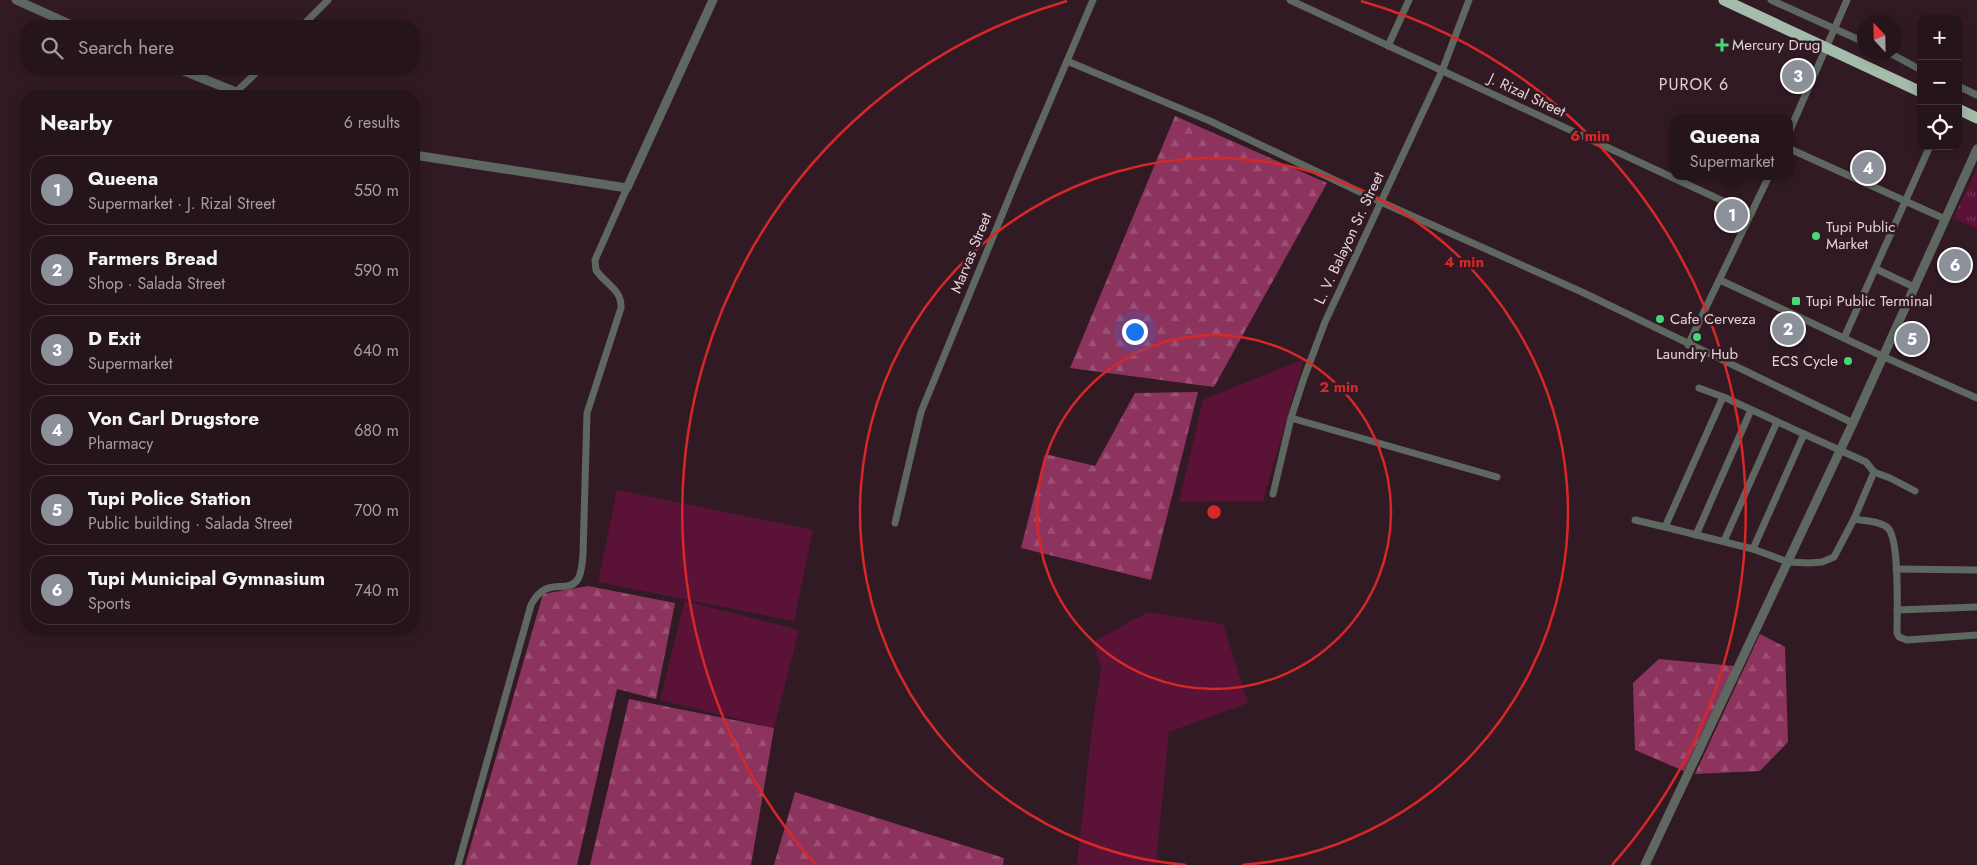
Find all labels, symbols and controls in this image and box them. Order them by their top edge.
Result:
north arrow [1857,15,1902,60]
map controls [1917,15,1962,150]
button: + [1917,15,1962,60]
search box [20,20,420,75]
icon: search [38,34,66,62]
text: Search here [78,34,174,61]
place label: Mercury Drug [1732,34,1820,56]
marker: Mercury Drug [1716,39,1728,51]
pin: 3 [1782,57,1814,95]
button: − [1917,60,1962,105]
street label: J. Rizal Street [1483,67,1570,123]
district label: PUROK 6 [1659,73,1729,96]
button: locate [1917,105,1962,150]
text: Nearby [40,108,112,138]
text: 6 results [344,111,400,134]
popup [1671,115,1793,180]
text: Queena [1690,123,1760,150]
text: 6 min [1570,125,1610,147]
pin: 4 [1852,149,1884,187]
text: Supermarket [1690,150,1774,173]
text: Queena [88,165,158,192]
street label: L. V. Balayon Sr. Street [1309,168,1390,308]
text: 1 [53,179,61,202]
text: 550 m [354,179,399,202]
text: Supermarket · J. Rizal Street [88,192,275,215]
pin: 1 [1716,196,1748,234]
street label: Marvas Street [945,209,997,297]
place label: Tupi Public Market [1826,216,1895,255]
marker: Tupi Public Market [1810,230,1822,242]
text: Farmers Bread [88,245,218,272]
pin: 6 [1939,246,1971,284]
text: 4 min [1444,251,1484,273]
text: 2 [52,259,62,282]
text: 590 m [354,259,399,282]
text: Shop · Salada Street [88,272,225,295]
place label: Tupi Public Terminal [1806,290,1932,312]
marker: Tupi Public Terminal [1790,295,1802,307]
place label: Cafe Cerveza [1670,308,1756,330]
pin: 2 [1772,310,1804,348]
marker: Cafe Cerveza [1654,313,1666,325]
your location [1122,319,1148,345]
pin: 5 [1896,320,1928,358]
text: D Exit [88,325,140,352]
marker: Laundry Hub [1691,331,1703,343]
text: 3 [52,339,62,362]
text: 640 m [354,339,399,362]
place label: Laundry Hub [1656,343,1738,365]
place label: ECS Cycle [1772,350,1838,372]
text: Supermarket [88,352,173,375]
marker: ECS Cycle [1842,355,1854,367]
text: 2 min [1319,376,1359,398]
text: Von Carl Drugstore [88,405,259,432]
text: 4 [51,419,63,442]
text: 680 m [354,419,399,442]
text: Pharmacy [88,432,153,455]
text: Tupi Police Station [88,485,251,512]
text: 5 [52,499,62,522]
text: 700 m [354,499,399,522]
centre of rings [1205,503,1223,521]
text: Public building · Salada Street [88,512,292,535]
text: Tupi Municipal Gymnasium [88,565,325,592]
text: 6 [52,579,62,602]
text: 740 m [354,579,399,602]
text: Sports [88,592,130,615]

